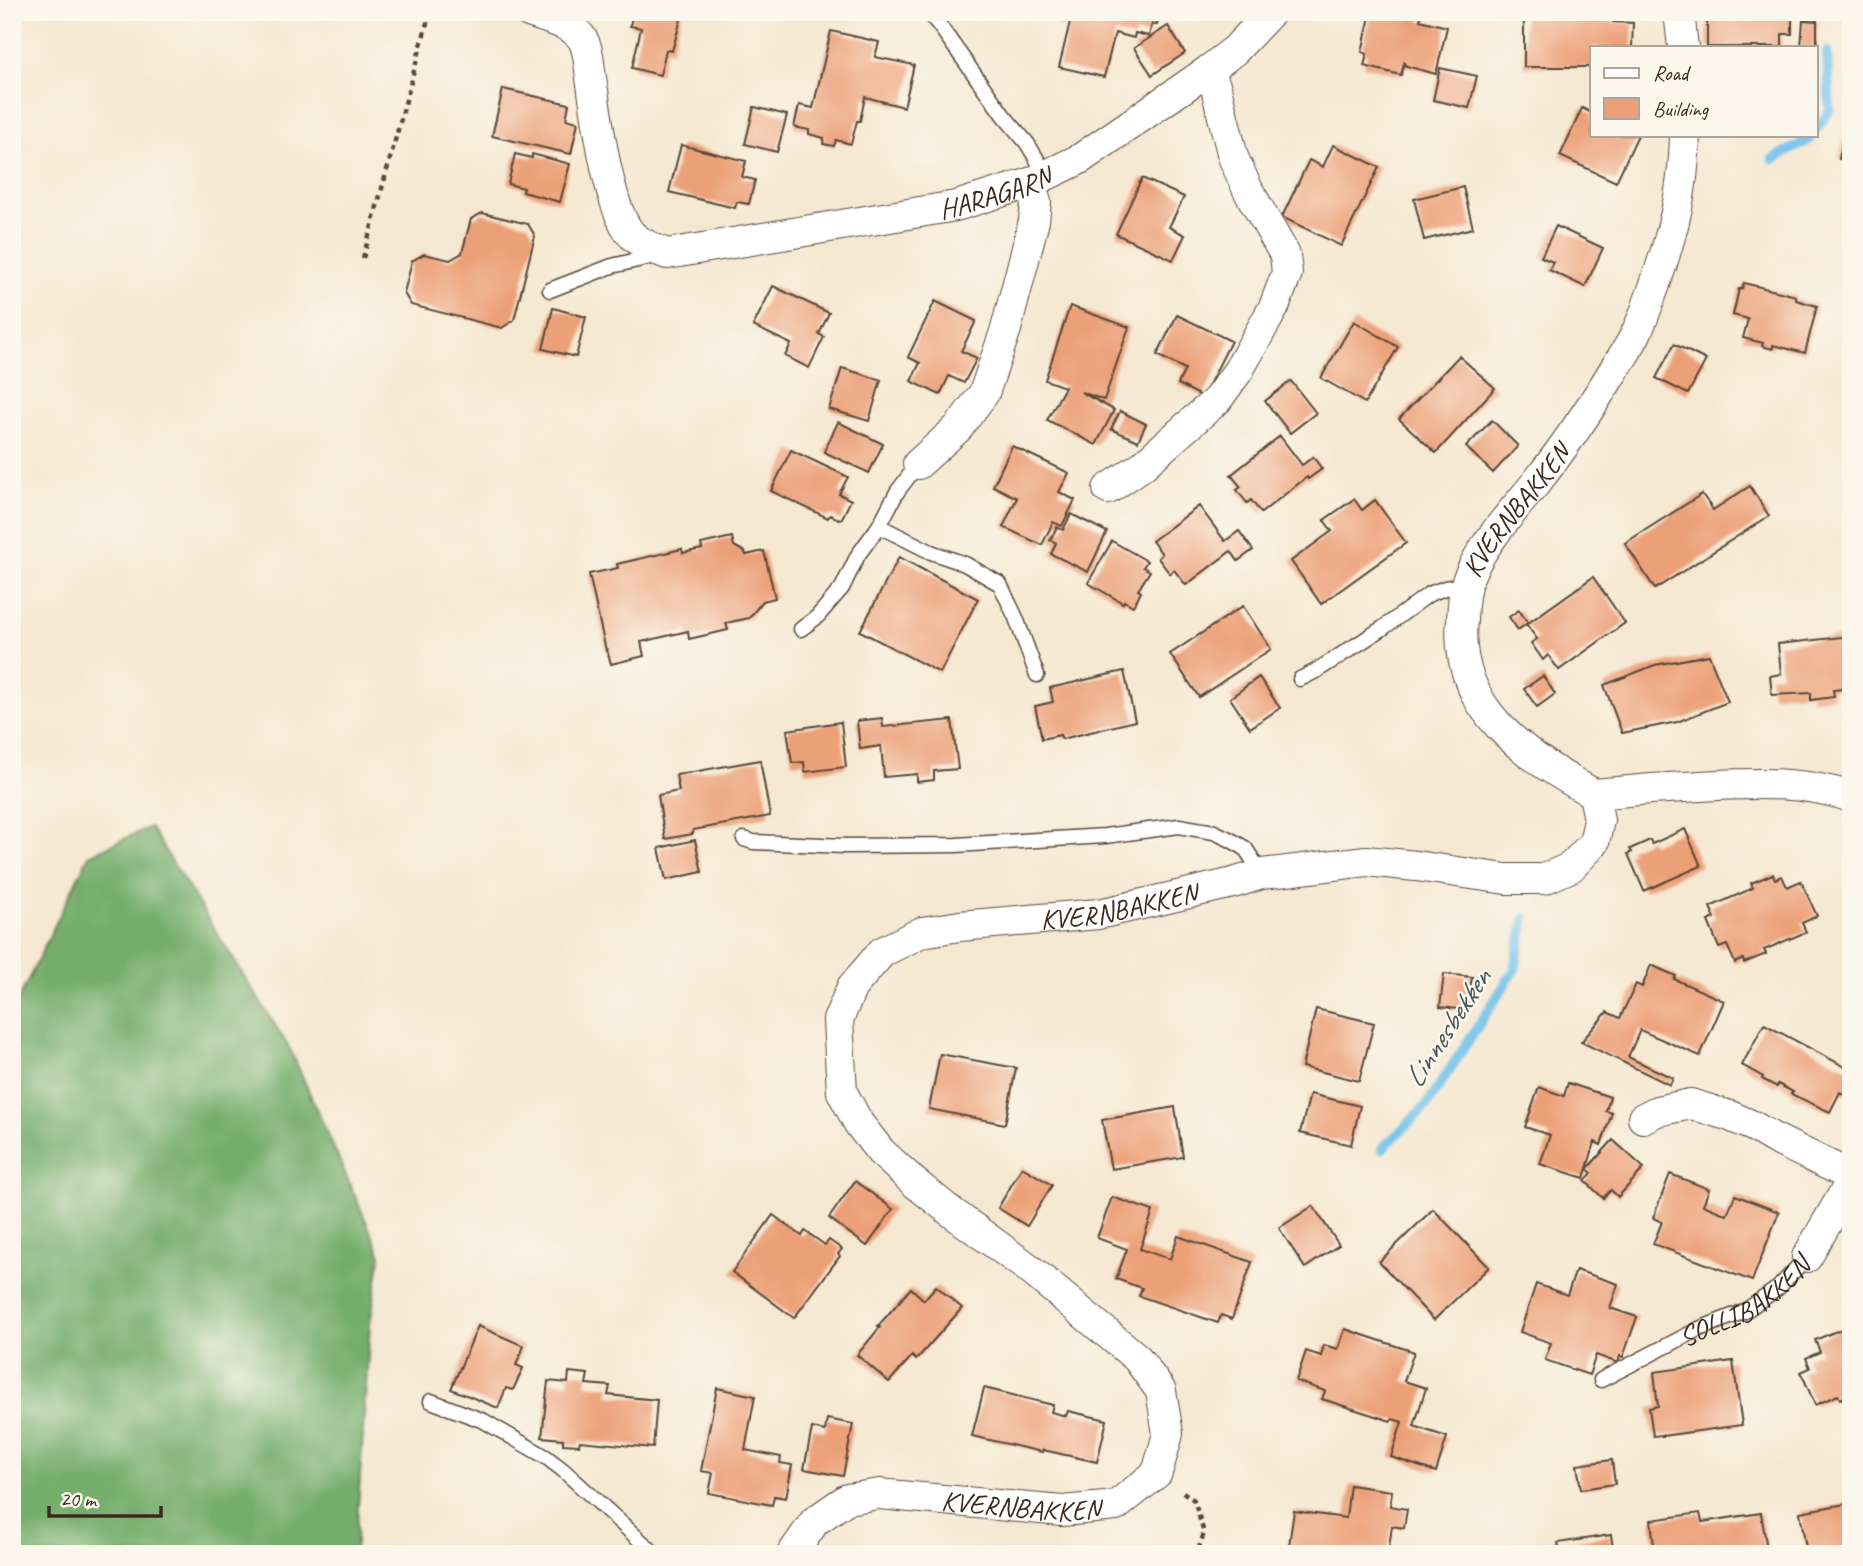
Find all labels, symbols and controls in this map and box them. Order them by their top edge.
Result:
legend [1590,46,1818,136]
text: Road [1653,60,1692,86]
text: Building [1653,96,1710,122]
street label: HARAGARN [937,156,1061,226]
street label: KVERNBAKKEN [1454,433,1580,582]
street label: KVERNBAKKEN [1039,873,1204,937]
water label: Linnesbekken [1395,960,1501,1094]
street label: SOLLIBAKKEN [1673,1245,1820,1354]
scale bar [49,1475,161,1519]
street label: KVERNBAKKEN [940,1482,1106,1529]
text: 20 m [60,1486,98,1512]

